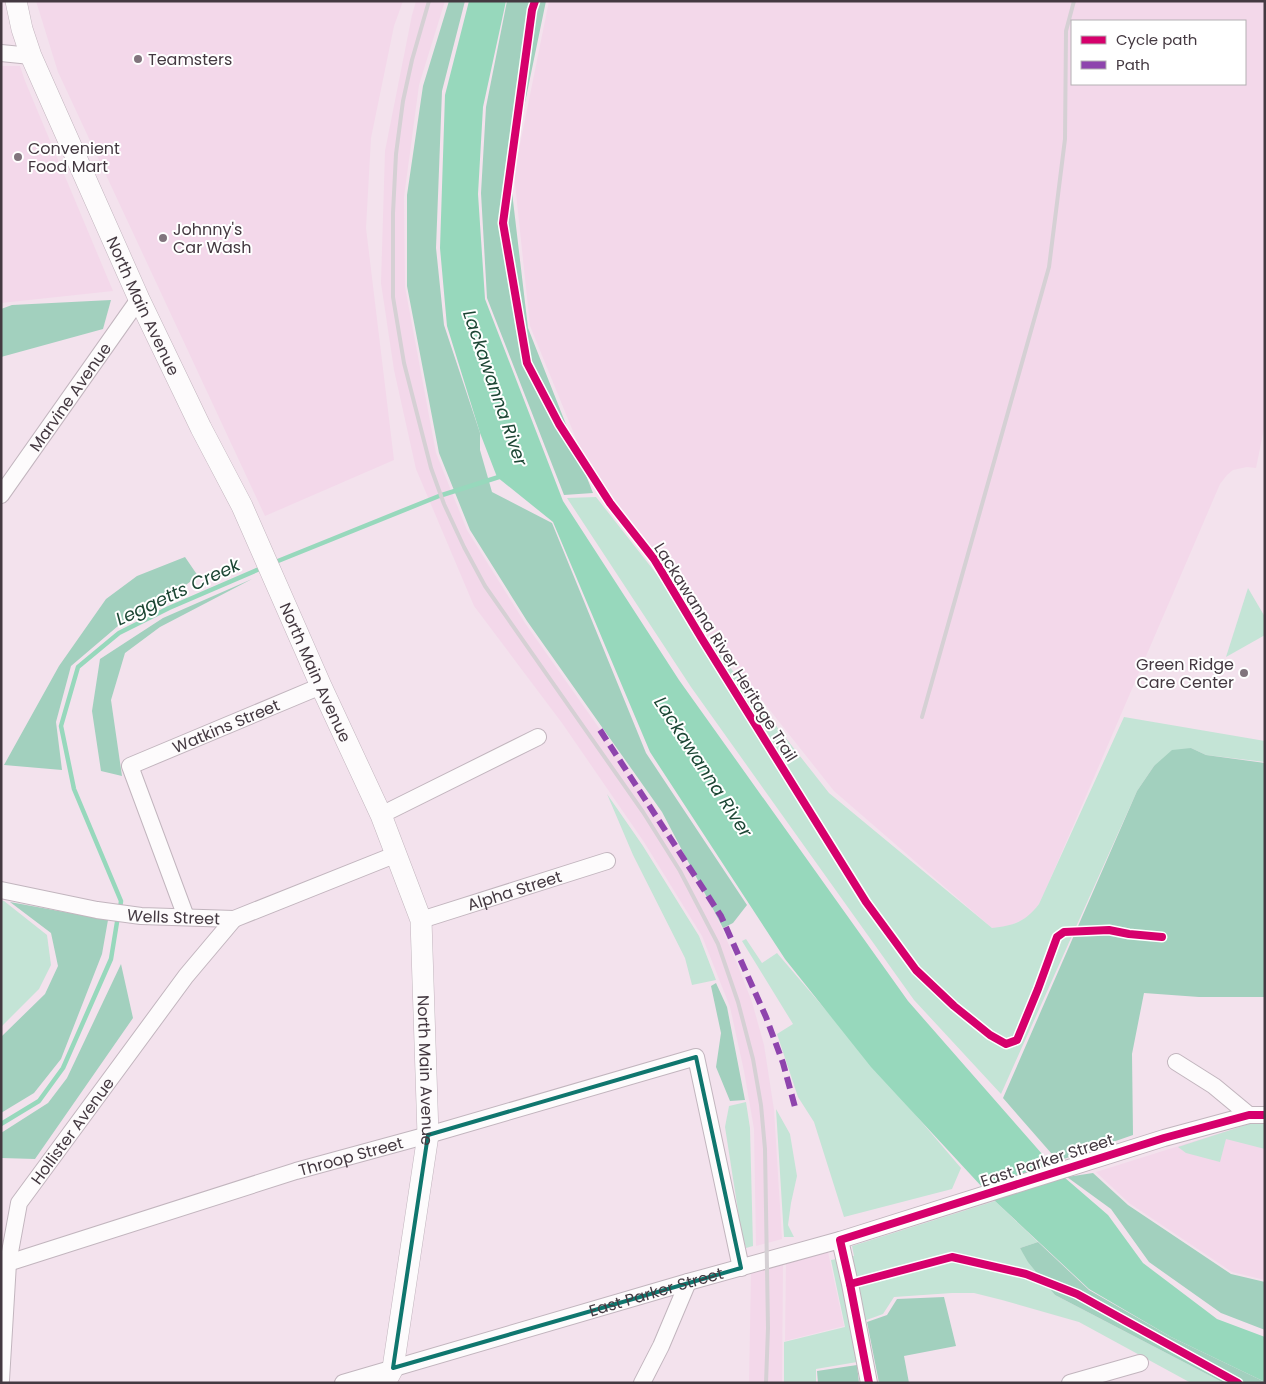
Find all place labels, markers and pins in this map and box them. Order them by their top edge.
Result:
place label: Teamsters [148,48,232,71]
marker: Teamsters [132,53,144,65]
place label: Convenient Food Mart [28,137,120,178]
marker: Convenient Food Mart [12,151,24,163]
place label: Johnny's Car Wash [173,218,251,259]
marker: Johnny's Car Wash [157,232,169,244]
place label: Green Ridge Care Center [1136,653,1234,694]
marker: Green Ridge Care Center [1238,667,1250,679]

